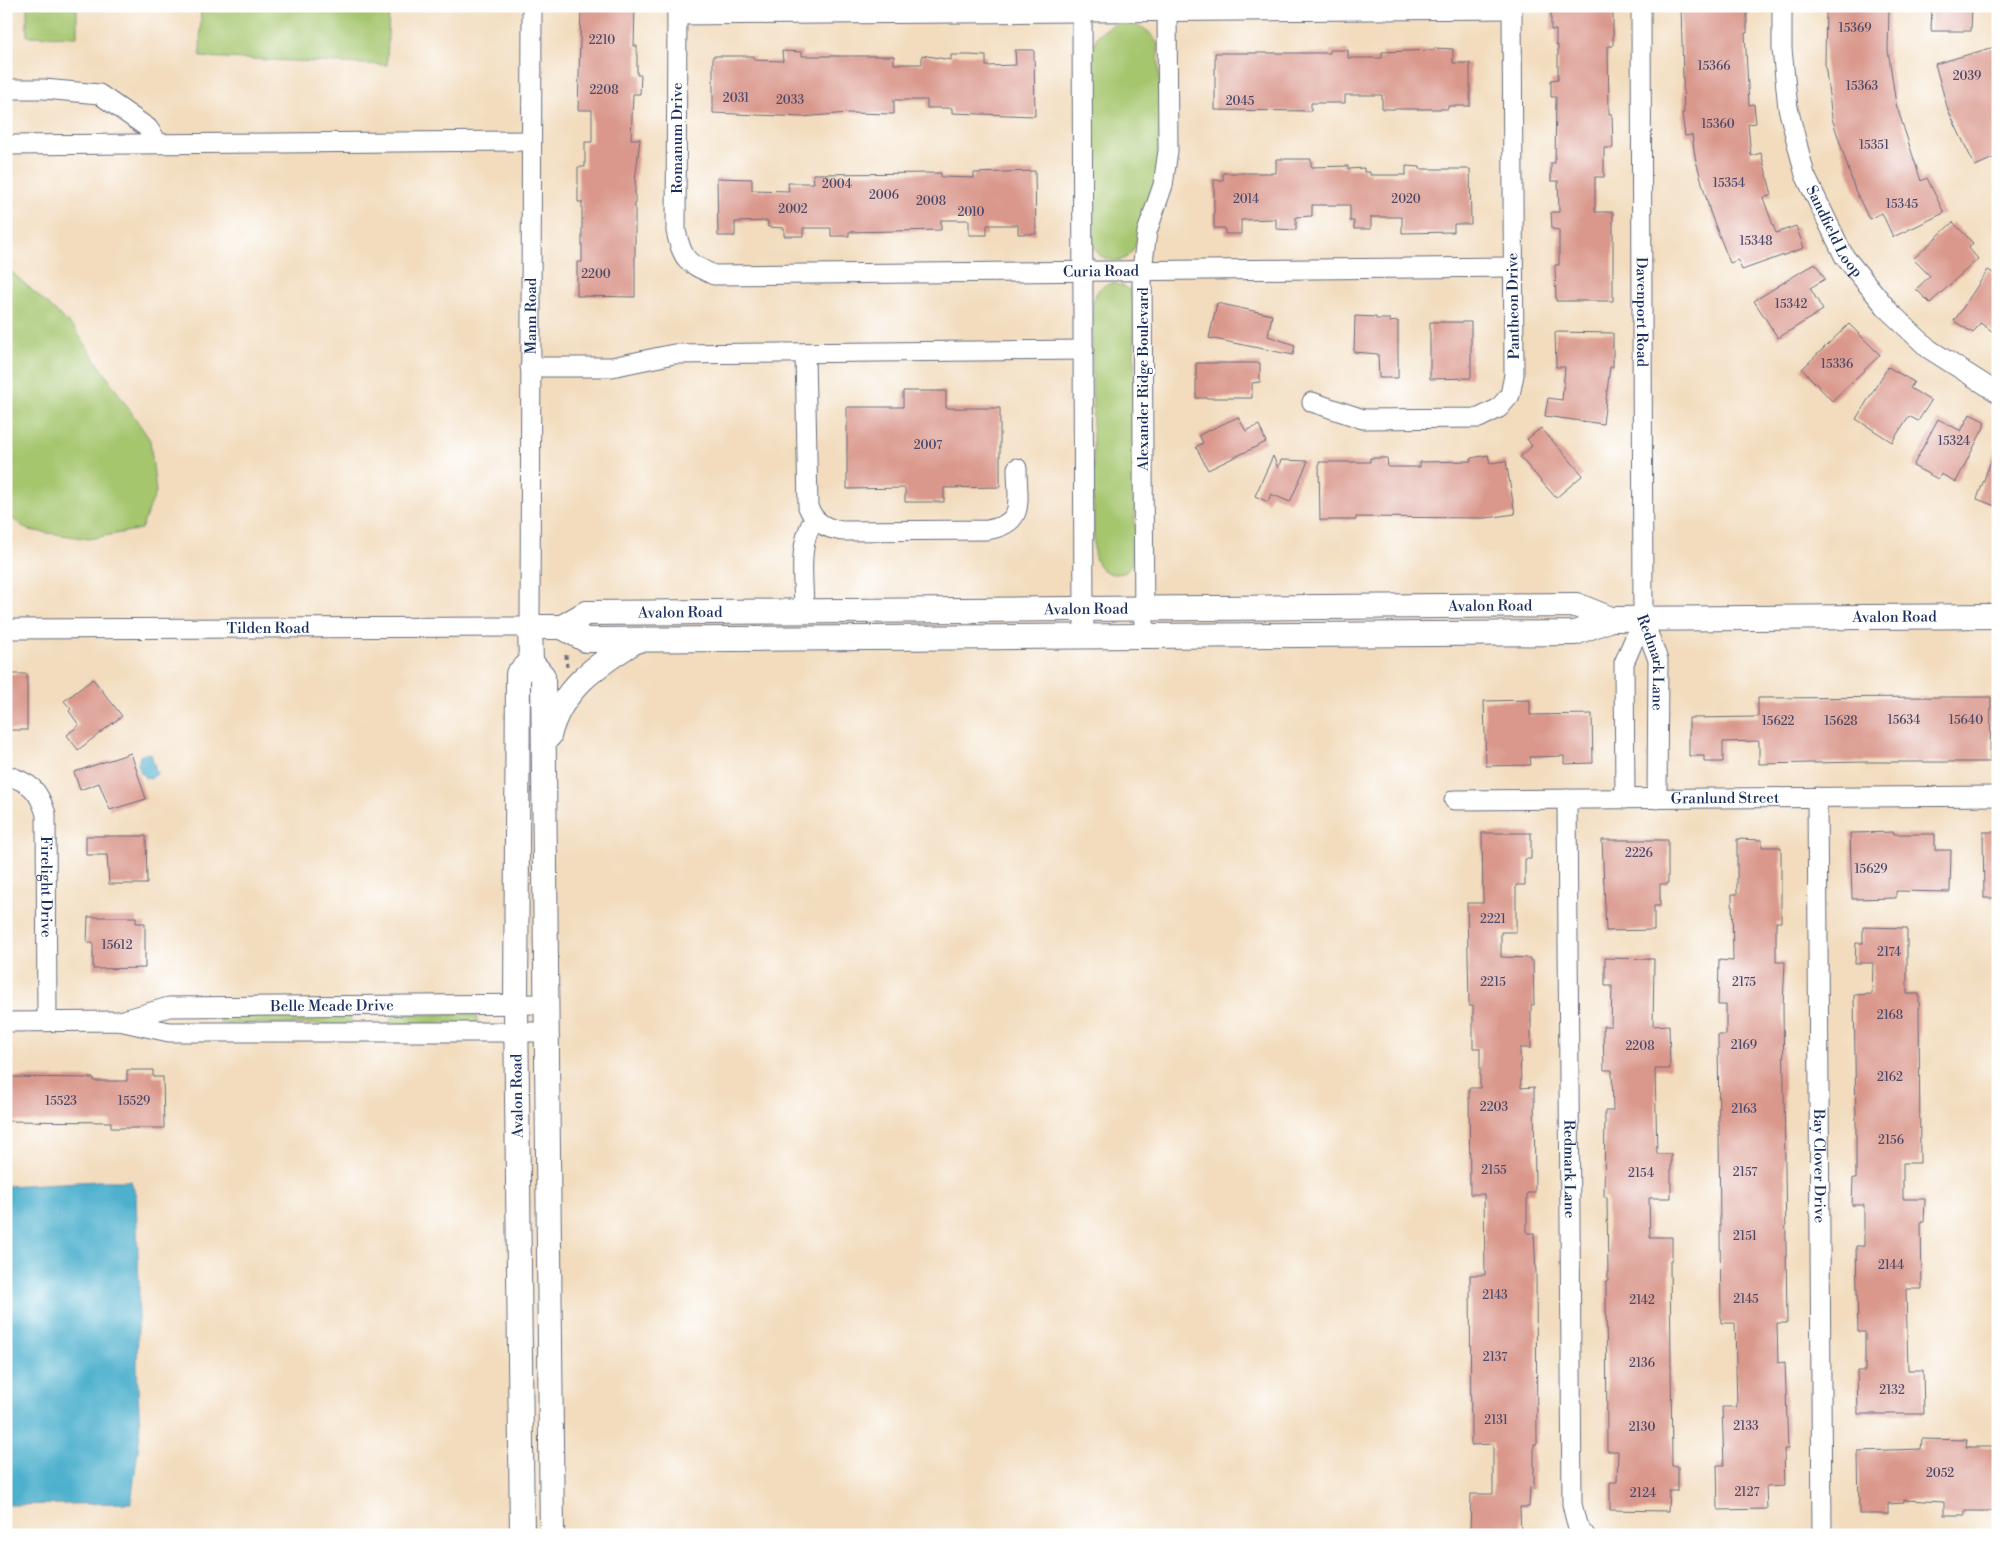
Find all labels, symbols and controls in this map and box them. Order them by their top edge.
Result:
house number: 15369 [1839,21,1871,36]
house number: 2210 [589,33,615,48]
house number: 15366 [1698,59,1730,74]
house number: 2039 [1953,69,1981,84]
house number: 15363 [1846,79,1879,94]
street label: Romanum Drive [668,82,687,194]
house number: 2208 [590,83,619,98]
house number: 2031 [723,91,750,106]
house number: 2033 [776,93,804,108]
house number: 2045 [1226,94,1255,109]
house number: 15360 [1701,117,1735,132]
house number: 15351 [1859,138,1890,153]
house number: 15354 [1713,176,1745,191]
house number: 2004 [822,177,852,192]
street label: Sandfield Loop [1801,182,1867,281]
house number: 2006 [869,188,899,203]
house number: 2014 [1233,192,1259,207]
house number: 2020 [1391,192,1421,207]
house number: 2008 [916,194,946,209]
house number: 15345 [1886,197,1919,212]
house number: 2002 [778,202,808,217]
house number: 2010 [957,205,985,220]
house number: 15348 [1739,234,1773,249]
street label: Pantheon Drive [1503,252,1524,359]
street label: Davenport Road [1632,257,1651,368]
street label: Curia Road [1063,262,1140,282]
house number: 2200 [581,267,611,282]
street label: Mann Road [522,277,541,354]
street label: Alexander Ridge Boulevard [1134,287,1153,472]
house number: 15342 [1775,297,1807,312]
house number: 15336 [1821,357,1853,372]
house number: 15324 [1938,434,1970,449]
house number: 2007 [914,438,942,453]
street label: Avalon Road [1447,596,1533,616]
street label: Avalon Road [1043,600,1129,619]
street label: Avalon Road [637,603,723,623]
street label: Avalon Road [1851,607,1937,627]
street label: Redmark Lane [1632,612,1667,711]
street label: Tilden Road [227,619,310,638]
house number: 15634 [1887,713,1921,728]
house number: 15640 [1949,713,1983,728]
house number: 15622 [1762,714,1795,729]
house number: 15628 [1824,714,1858,729]
street label: Granlund Street [1671,789,1780,808]
street label: Firelight Drive [36,836,56,937]
house number: 2226 [1625,846,1653,861]
house number: 15629 [1854,862,1888,877]
house number: 2221 [1480,912,1507,927]
house number: 15612 [102,938,133,953]
house number: 2174 [1877,945,1901,960]
house number: 2215 [1480,975,1506,990]
house number: 2175 [1732,975,1756,990]
street label: Belle Meade Drive [269,996,394,1016]
house number: 2168 [1877,1008,1903,1023]
house number: 2169 [1731,1038,1757,1053]
house number: 2208 [1626,1039,1655,1054]
street label: Avalon Road [507,1053,528,1139]
house number: 2162 [1877,1070,1903,1085]
house number: 15523 [45,1094,77,1109]
house number: 15529 [118,1094,150,1109]
house number: 2203 [1480,1100,1509,1115]
house number: 2163 [1731,1102,1757,1117]
street label: Bay Clover Drive [1809,1108,1829,1223]
street label: Redmark Lane [1559,1120,1579,1218]
house number: 2156 [1878,1133,1904,1148]
house number: 2155 [1481,1163,1507,1178]
house number: 2157 [1733,1165,1757,1180]
house number: 2154 [1628,1166,1654,1181]
house number: 2151 [1733,1229,1758,1244]
house number: 2144 [1878,1258,1904,1273]
house number: 2143 [1482,1288,1508,1303]
house number: 2145 [1733,1292,1759,1307]
house number: 2142 [1629,1293,1655,1308]
house number: 2137 [1483,1350,1507,1365]
house number: 2136 [1629,1356,1655,1371]
house number: 2132 [1879,1383,1905,1398]
house number: 2131 [1484,1413,1509,1428]
house number: 2133 [1733,1419,1759,1434]
house number: 2130 [1629,1420,1655,1435]
house number: 2052 [1926,1466,1954,1481]
house number: 2127 [1734,1485,1760,1500]
house number: 2124 [1630,1486,1656,1501]

